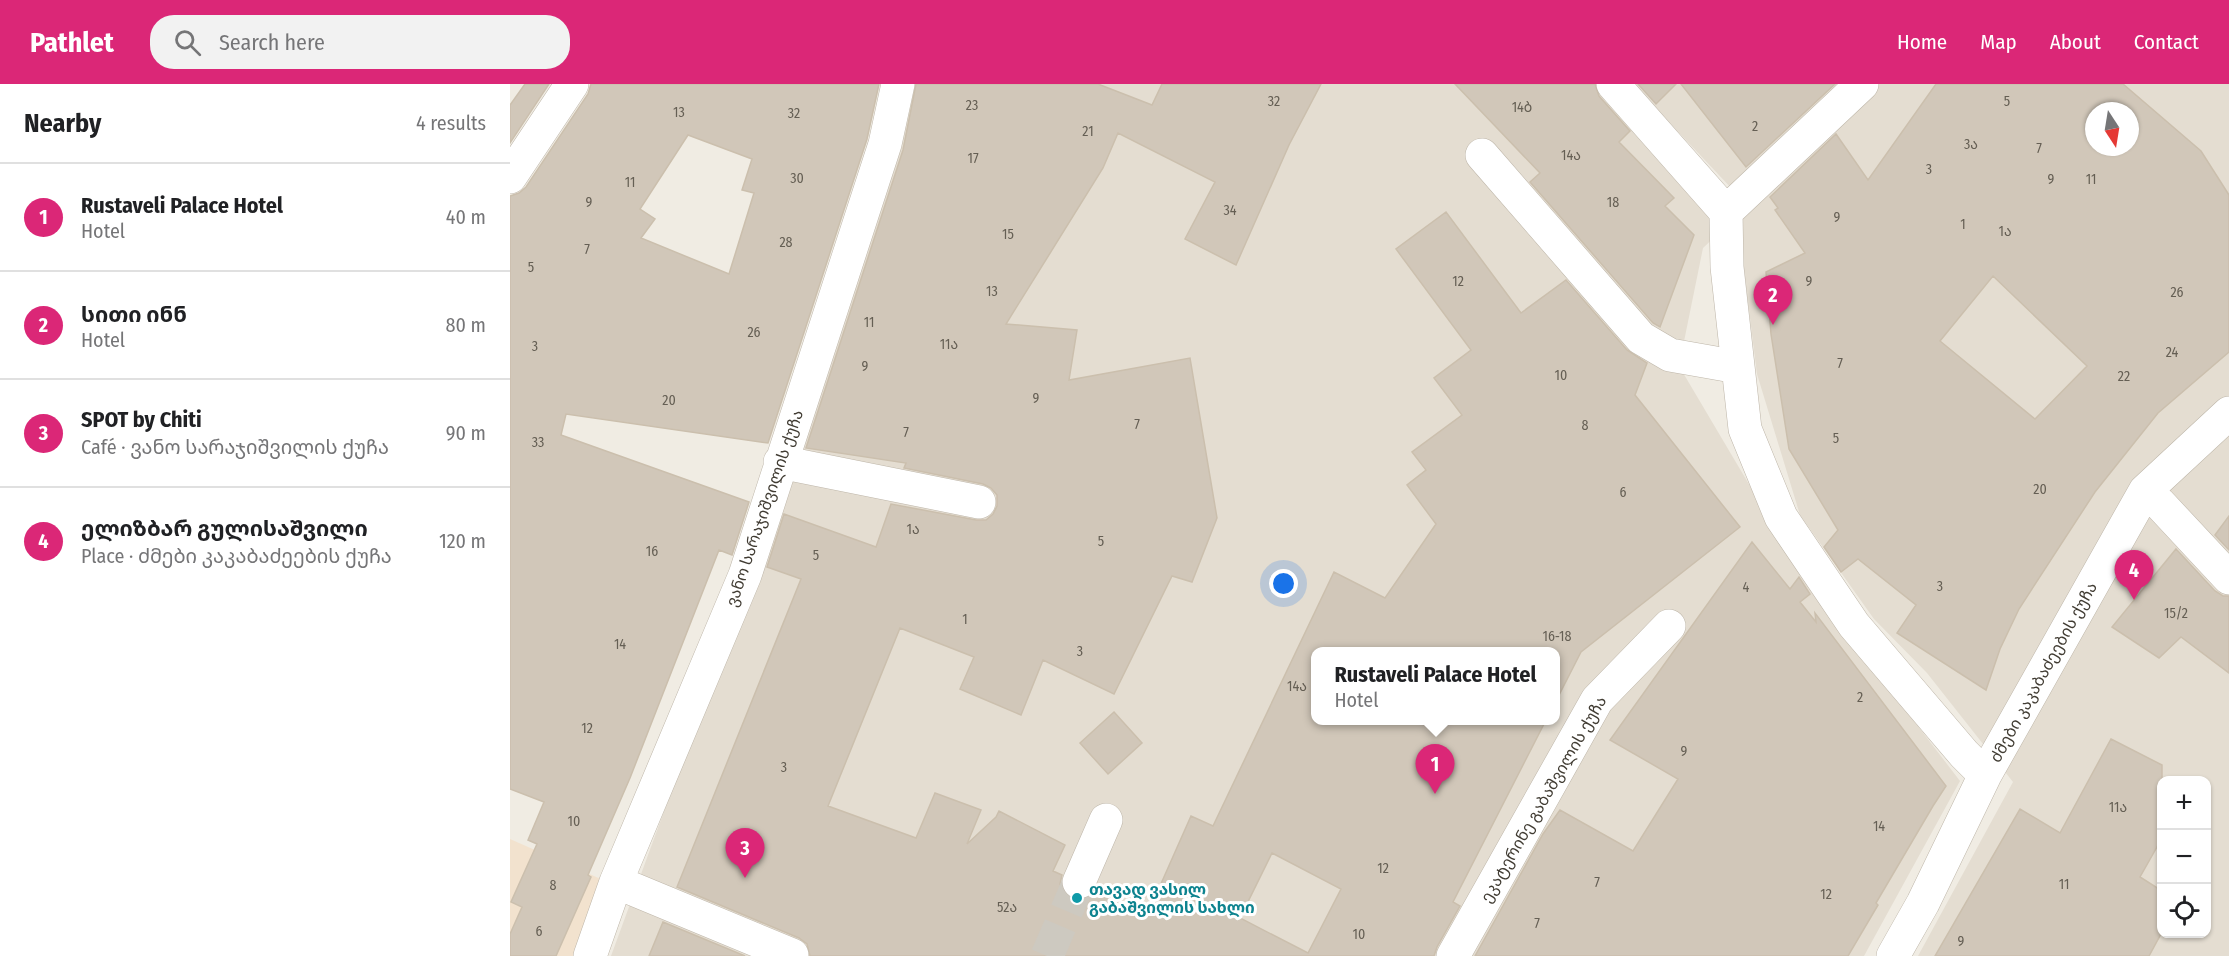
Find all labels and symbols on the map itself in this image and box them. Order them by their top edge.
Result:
house number: 32 [1268,93,1280,110]
house number: 5 [2004,93,2010,110]
house number: 23 [966,97,978,114]
house number: 14ბ [1512,99,1532,116]
north arrow [2085,102,2139,156]
house number: 13 [673,104,685,121]
house number: 32 [788,105,800,122]
house number: 2 [1752,118,1758,135]
house number: 21 [1082,123,1094,140]
house number: 3ა [1964,136,1978,153]
house number: 7 [2036,140,2042,157]
house number: 14ა [1561,147,1581,164]
house number: 17 [967,150,979,167]
house number: 3 [1926,161,1932,178]
house number: 30 [790,170,804,187]
house number: 9 [2048,171,2055,188]
house number: 11 [2086,171,2096,188]
house number: 11 [625,174,635,191]
house number: 9 [586,194,593,211]
house number: 18 [1607,194,1619,211]
house number: 34 [1223,202,1237,219]
house number: 9 [1834,209,1841,226]
house number: 1 [1960,216,1966,233]
house number: 1ა [1998,223,2012,240]
house number: 15 [1002,226,1014,243]
house number: 28 [779,234,793,251]
house number: 7 [584,241,590,258]
house number: 5 [528,259,534,276]
house number: 12 [1452,273,1464,290]
house number: 9 [1806,273,1813,290]
pin: 2 [1754,276,1792,325]
house number: 13 [986,283,998,300]
house number: 26 [2170,284,2184,301]
house number: 11 [864,314,874,331]
house number: 26 [747,324,761,341]
house number: 11ა [940,336,958,353]
house number: 3 [532,338,538,355]
house number: 24 [2166,344,2179,361]
house number: 7 [1837,355,1843,372]
house number: 9 [862,358,869,375]
house number: 10 [1555,367,1567,384]
house number: 22 [2118,368,2130,385]
house number: 9 [1033,390,1040,407]
house number: 20 [662,392,676,409]
street label: ვანო სარაჯიშვილის ქუჩა [722,407,808,609]
house number: 7 [1134,416,1140,433]
house number: 8 [1582,417,1589,434]
house number: 7 [903,424,909,441]
house number: 5 [1833,430,1839,447]
house number: 33 [532,434,544,451]
house number: 20 [2033,481,2047,498]
house number: 6 [1620,484,1627,501]
house number: 1ა [906,521,920,538]
house number: 5 [1098,533,1104,550]
house number: 16 [646,543,658,560]
house number: 5 [813,547,819,564]
pin: 4 [2114,550,2154,600]
your location [1269,569,1298,598]
house number: 3 [1937,578,1943,595]
house number: 4 [1743,579,1750,596]
street label: ძმები კაკაბაძეების ქუჩა [1986,579,2101,766]
house number: 15/2 [2164,605,2188,622]
house number: 1 [962,611,968,628]
house number: 16-18 [1542,628,1572,645]
house number: 14 [614,636,626,653]
house number: 3 [1077,643,1083,660]
house number: 14ა [1287,678,1307,695]
house number: 2 [1857,689,1863,706]
street label: ეკატერინე გაბაშვილის ქუჩა [1476,693,1611,906]
house number: 12 [581,720,593,737]
house number: 9 [1681,743,1688,760]
pin: 1 [1416,744,1454,794]
house number: 3 [781,759,787,776]
house number: 11ა [2109,799,2127,816]
house number: 10 [568,813,580,830]
house number: 14 [1873,818,1885,835]
pin: 3 [726,828,764,878]
house number: 12 [1377,860,1389,877]
house number: 7 [1594,874,1600,891]
house number: 11 [2059,876,2069,893]
house number: 8 [550,877,557,894]
place label: თავად ვასილ გაბაშვილის სახლი [1089,880,1255,918]
house number: 12 [1820,886,1832,903]
marker: თავად ვასილ გაბაშვილის სახლი [1070,891,1084,905]
house number: 52ა [997,899,1017,916]
house number: 7 [1534,915,1540,932]
house number: 6 [536,923,543,940]
house number: 10 [1353,926,1365,943]
house number: 9 [1958,933,1965,950]

